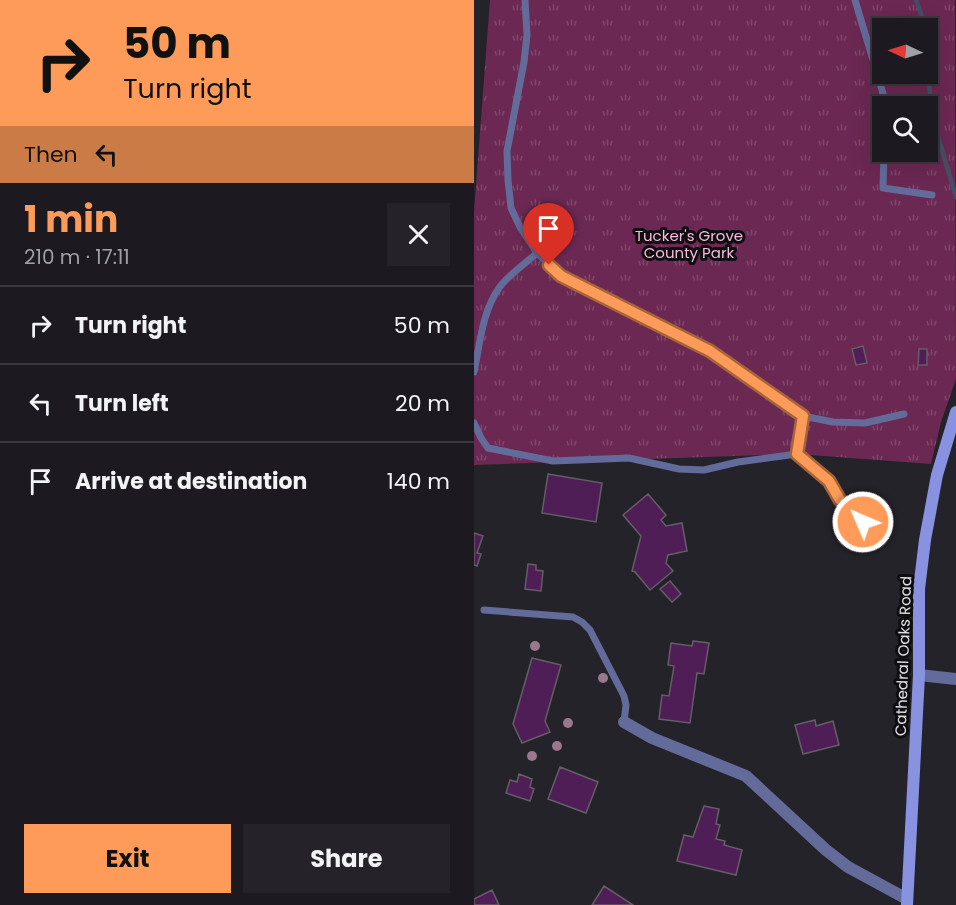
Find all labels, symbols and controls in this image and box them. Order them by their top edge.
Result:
text: 50 m [123,14,231,73]
north arrow [872,18,938,84]
map controls [872,18,938,162]
icon: right [24,24,102,102]
text: Turn right [123,70,252,107]
button: search [872,96,938,162]
icon: left [90,138,123,171]
text: Then [24,139,78,170]
text: 1 min [24,194,118,245]
button: close [387,203,450,266]
pin [523,203,574,265]
icon: arrive [532,212,565,245]
park label: Tucker's Grove County Park [635,225,743,263]
text: 210 m · 17:11 [24,243,130,271]
icon: right [24,309,57,342]
text: Turn right [75,310,186,341]
text: 50 m [394,310,450,341]
icon: left [24,387,57,420]
text: Turn left [75,388,169,419]
text: 20 m [395,388,450,419]
icon: arrive [24,465,57,498]
text: Arrive at destination [75,466,307,497]
text: 140 m [387,466,450,497]
position arrow [831,490,895,554]
street label: Cathedral Oaks Road [890,576,916,736]
button: Exit [24,824,231,893]
button: Share [243,824,450,893]

